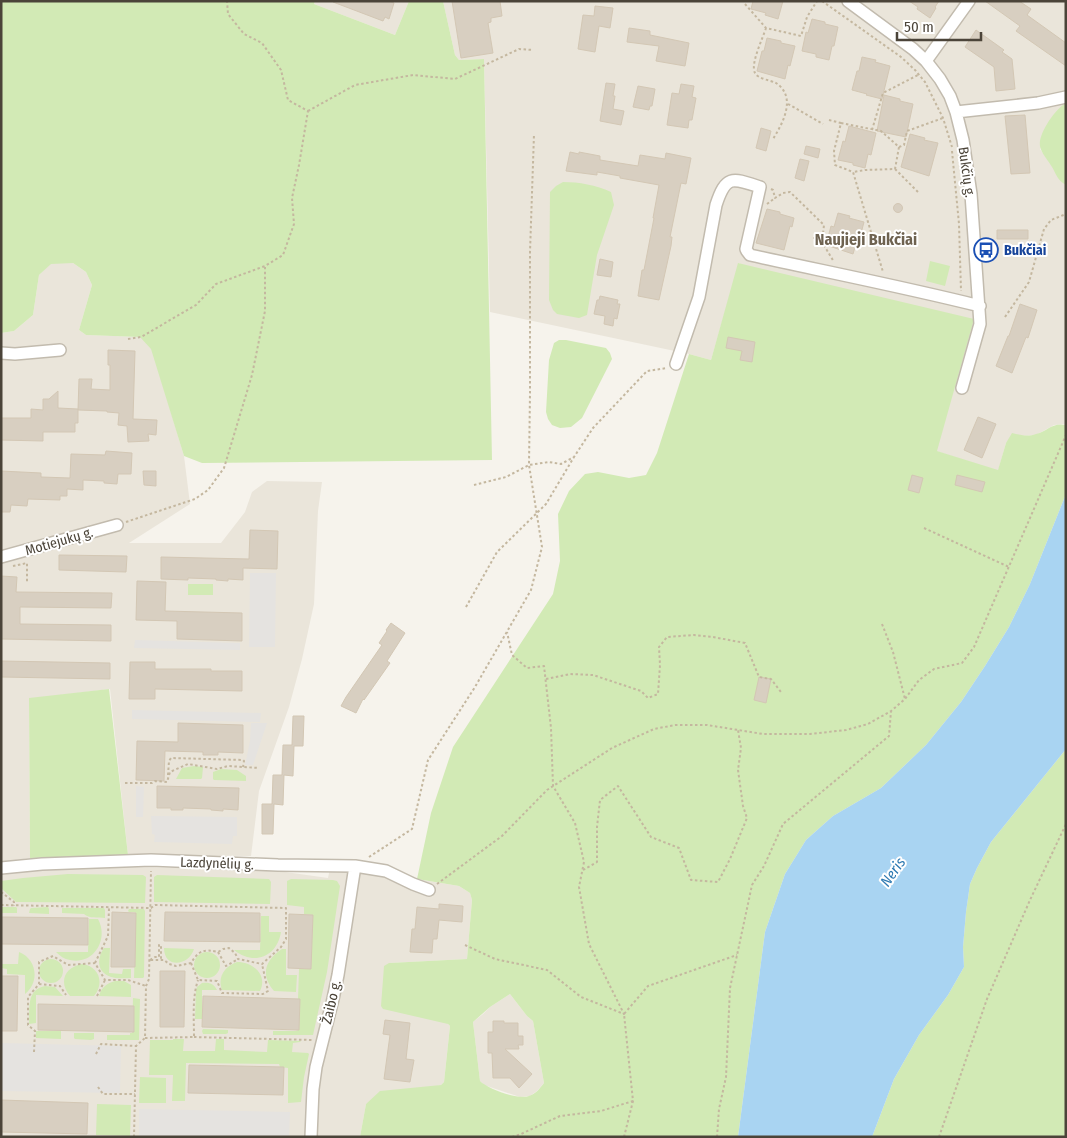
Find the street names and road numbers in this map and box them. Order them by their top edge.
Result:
street label: Bukčių g. [955,146,978,199]
street label: Motiejukų g. [23,524,95,559]
street label: Lazdynėlių g. [180,854,254,873]
street label: Žaibo g. [317,978,345,1026]

